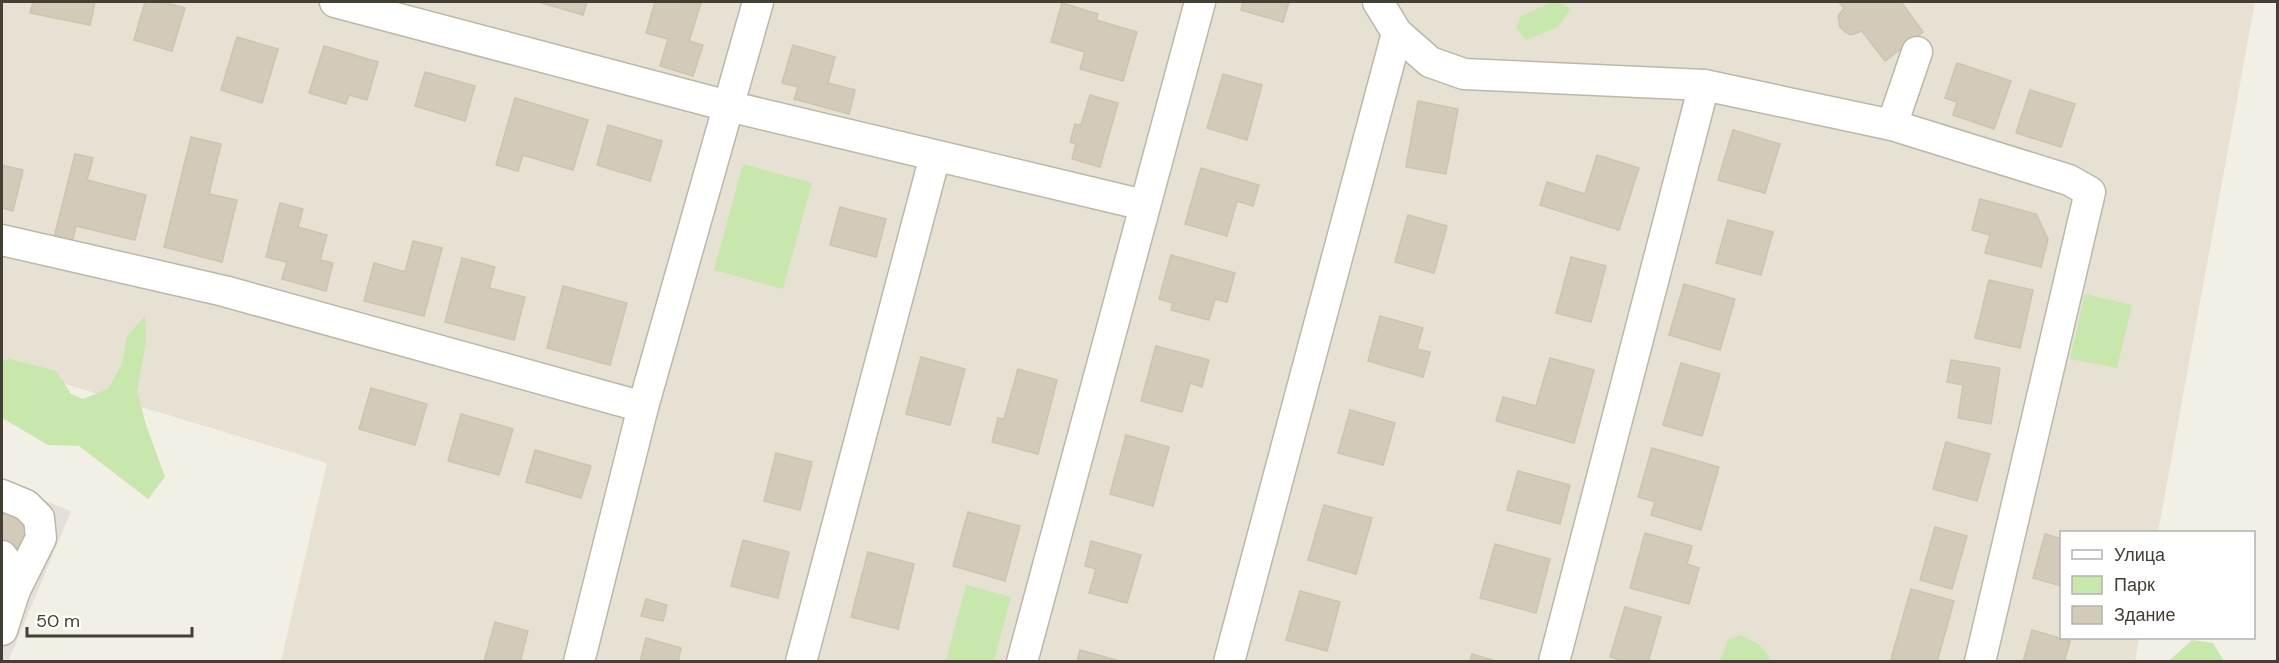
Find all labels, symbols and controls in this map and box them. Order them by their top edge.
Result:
legend [2060,531,2255,639]
text: Улица [2114,543,2166,567]
text: Парк [2114,573,2155,597]
scale bar [27,600,192,638]
text: Здание [2114,603,2175,627]
text: 50 m [36,609,80,633]

